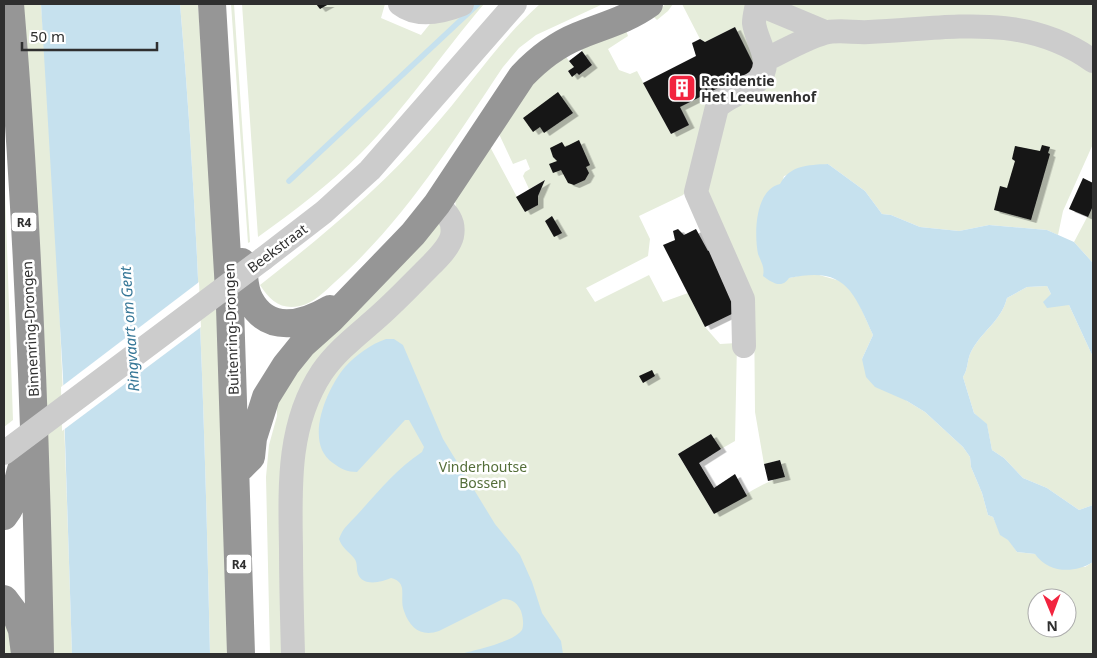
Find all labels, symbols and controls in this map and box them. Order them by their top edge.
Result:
scale bar [22,20,158,52]
text: 50 m [30,26,65,46]
place label: Residentie Het Leeuwenhof [701,71,818,106]
building icon: Residentie Het Leeuwenhof [667,73,697,103]
road number: R4 [12,212,36,232]
street label: Beekstraat [243,219,311,277]
street label: Binnenring-Drongen [17,261,43,397]
street label: Buitenring-Drongen [219,263,243,395]
water label: Ringvaart om Gent [115,265,143,392]
park label: Vinderhoutse Bossen [439,457,527,492]
road number: R4 [226,554,252,574]
north arrow [1027,588,1077,638]
text: N [1046,617,1058,636]

